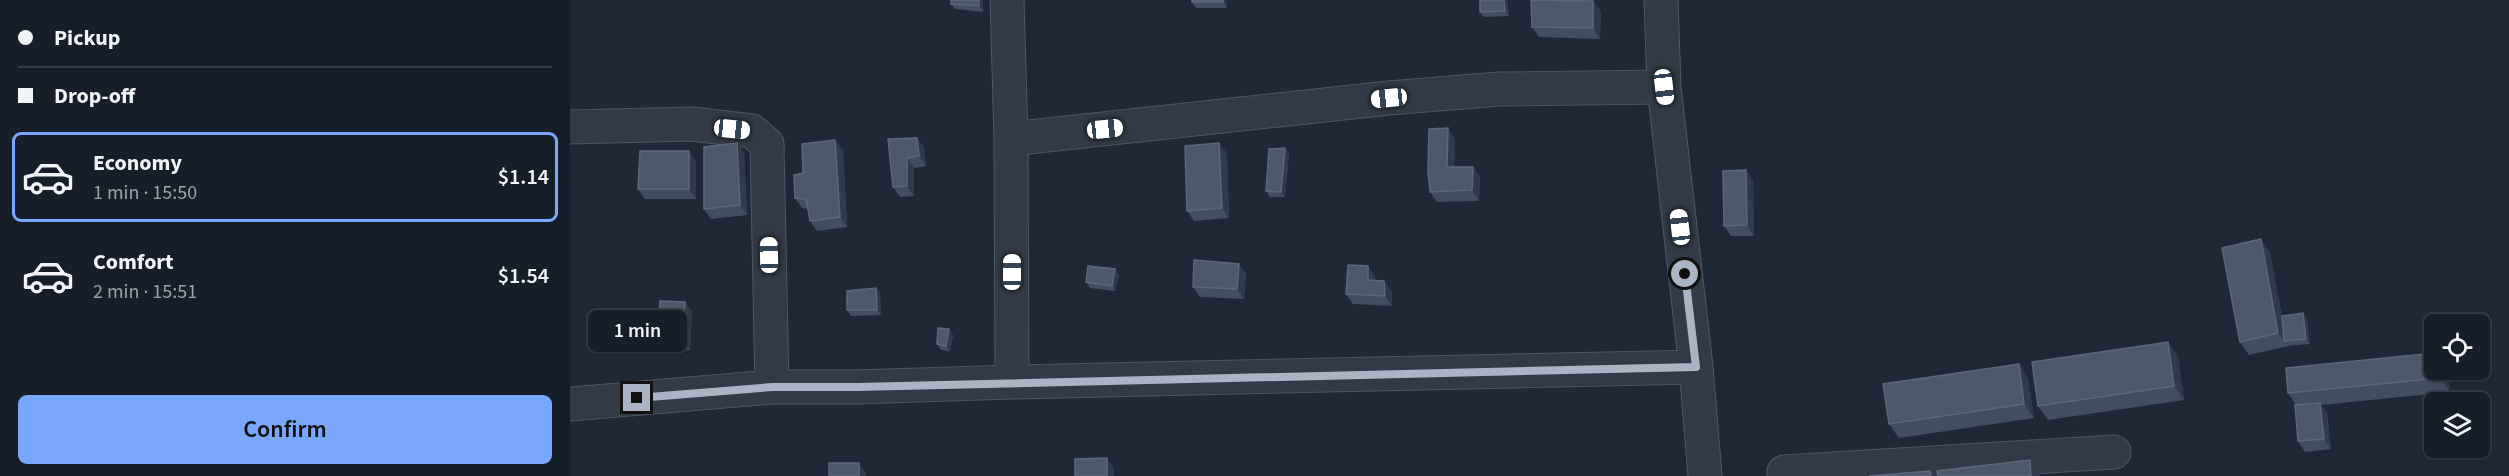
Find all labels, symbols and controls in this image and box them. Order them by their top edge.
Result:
text: Pickup [54,22,120,54]
car [1653,68,1675,106]
text: Drop-off [54,80,135,112]
car [1370,87,1408,109]
car [713,118,751,140]
car [1086,118,1124,140]
text: Economy [93,147,182,179]
icon: car [21,150,75,204]
text: $1.14 [498,161,549,193]
text: 1 min · 15:50 [93,179,197,207]
car [1669,208,1691,246]
car [760,237,778,273]
text: Comfort [93,246,174,278]
icon: car [21,249,75,303]
car [1003,254,1021,290]
text: $1.54 [498,260,549,292]
route start [1671,260,1698,287]
text: 2 min · 15:51 [93,278,197,306]
callout: 1 min [587,311,686,353]
map controls [2424,314,2490,458]
button: locate [2424,314,2490,380]
text: 1 min [614,317,661,345]
route end [623,384,650,411]
button: layers [2424,392,2490,458]
button: Confirm [18,395,552,464]

